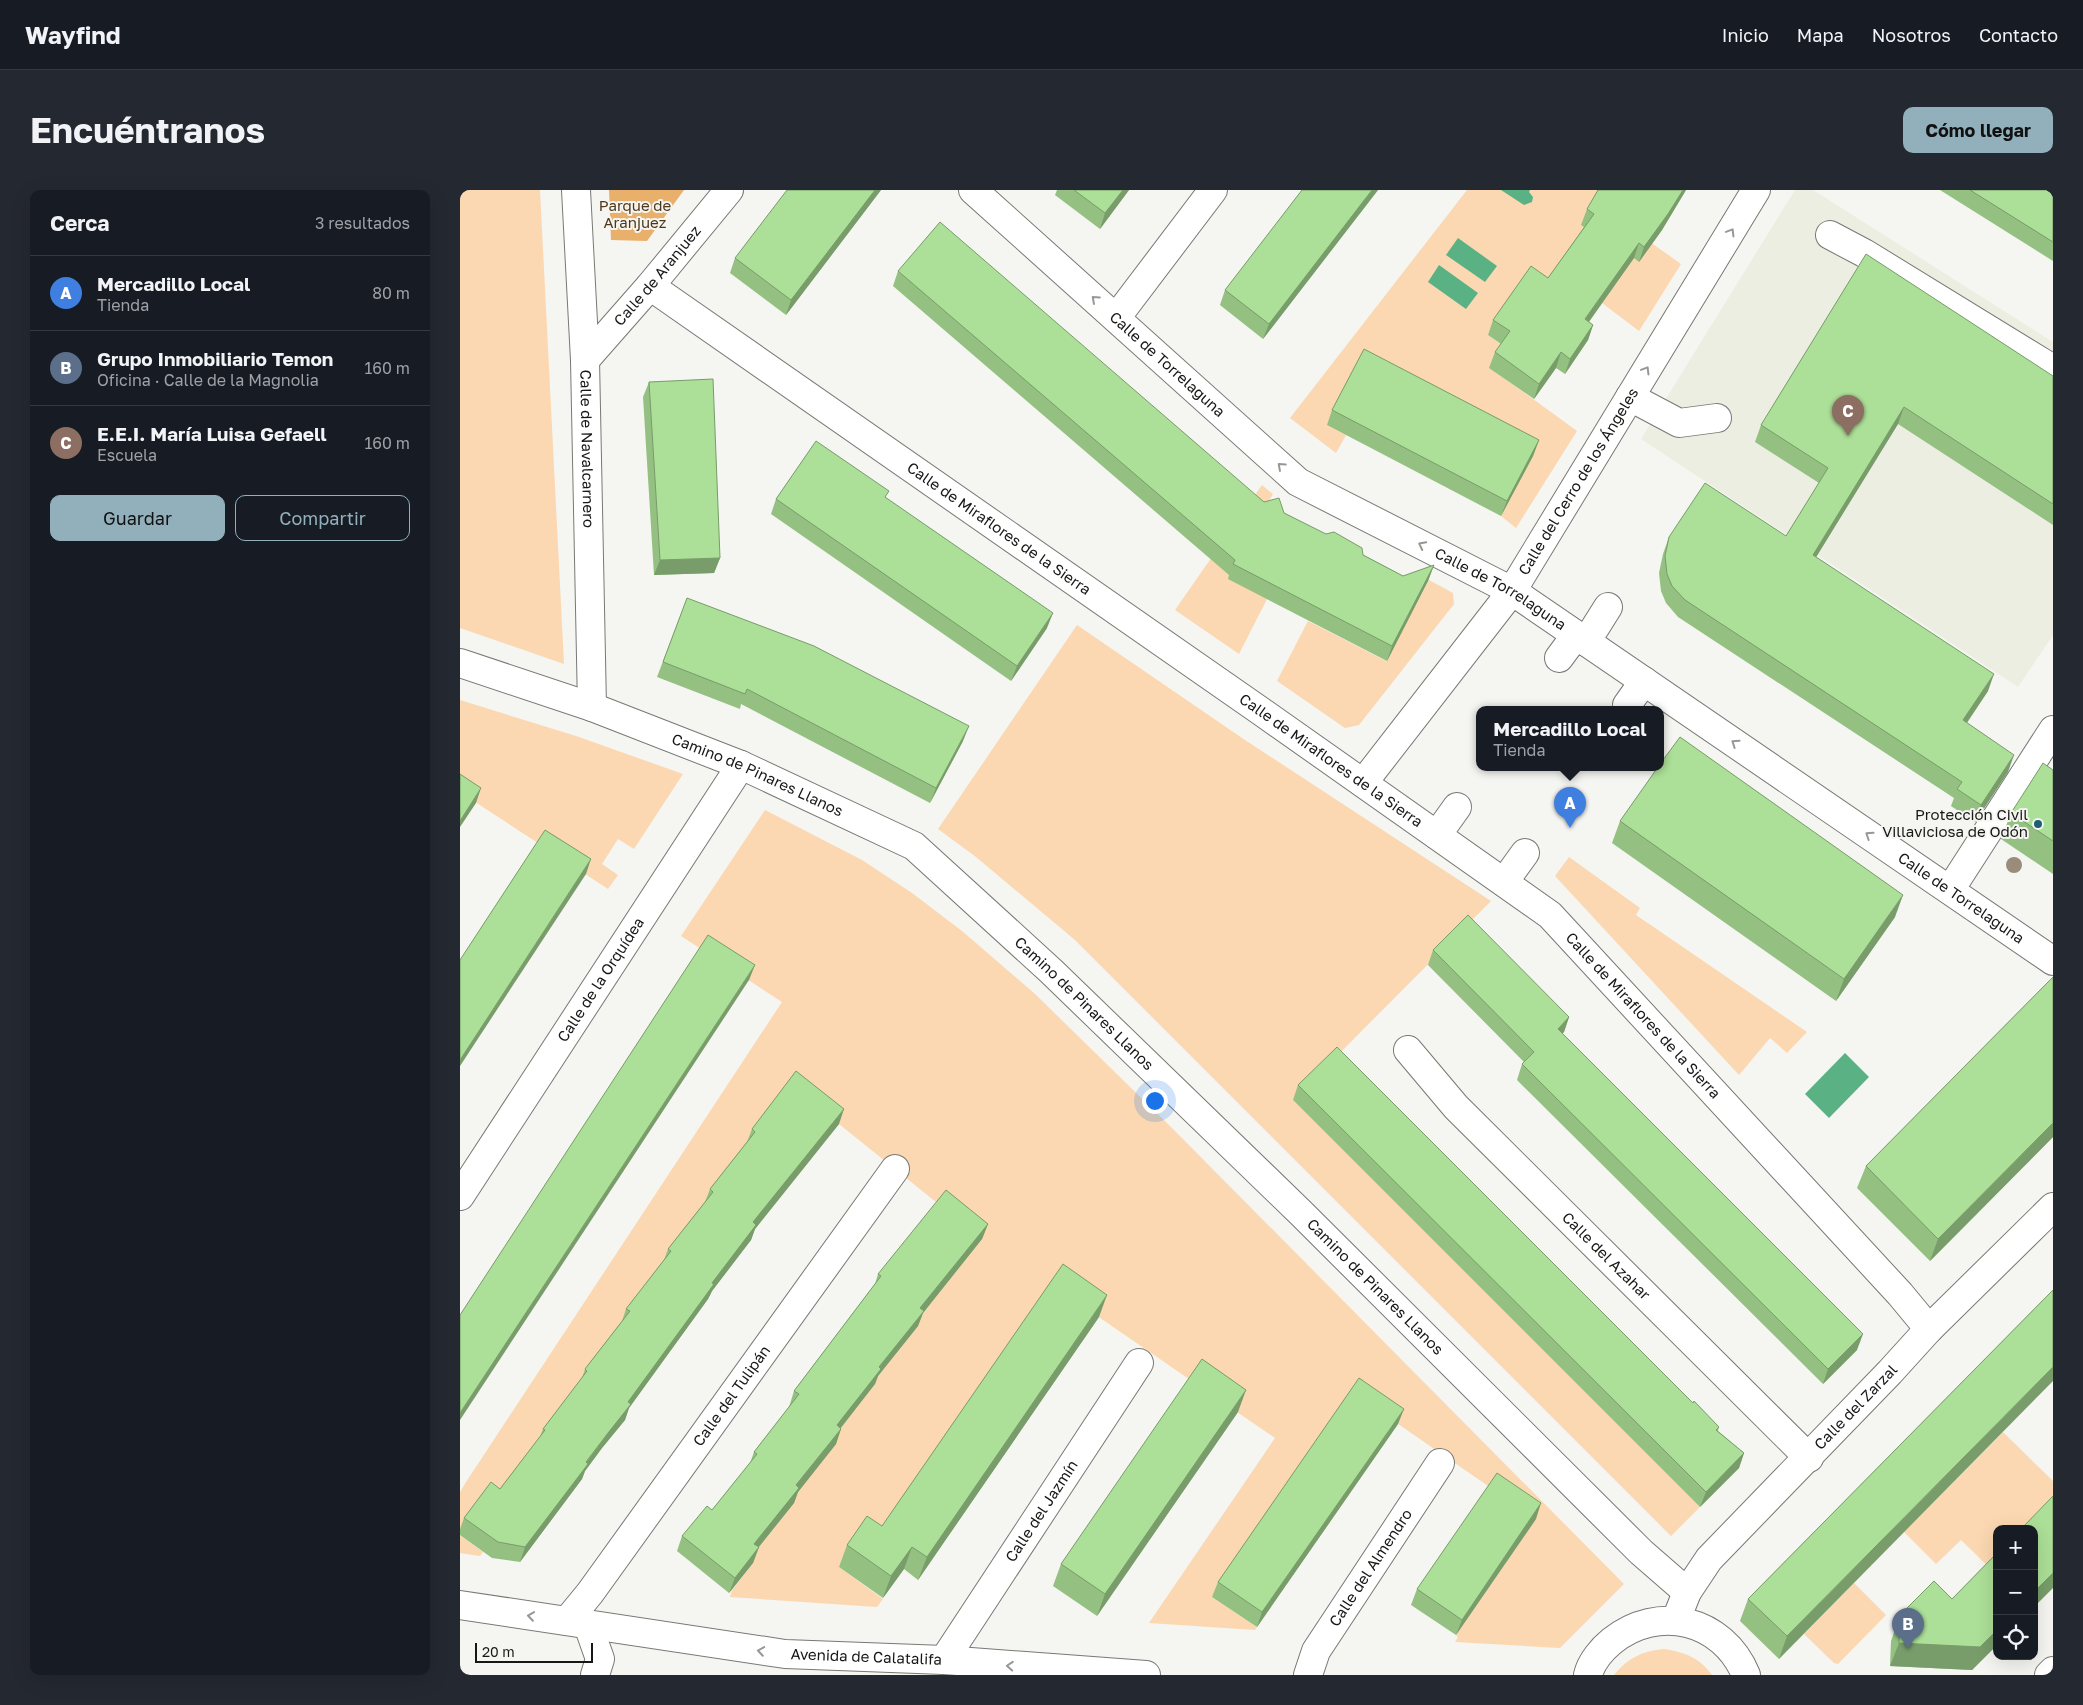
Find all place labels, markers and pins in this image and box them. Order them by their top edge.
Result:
pin: C [1832,395,1864,436]
pin: A [1554,787,1586,828]
place label: Protección Civil Villaviciosa de Odón [1882,805,2028,840]
marker: Protección Civil Villaviciosa de Odón [2032,818,2044,830]
pin: B [1892,1608,1924,1649]

